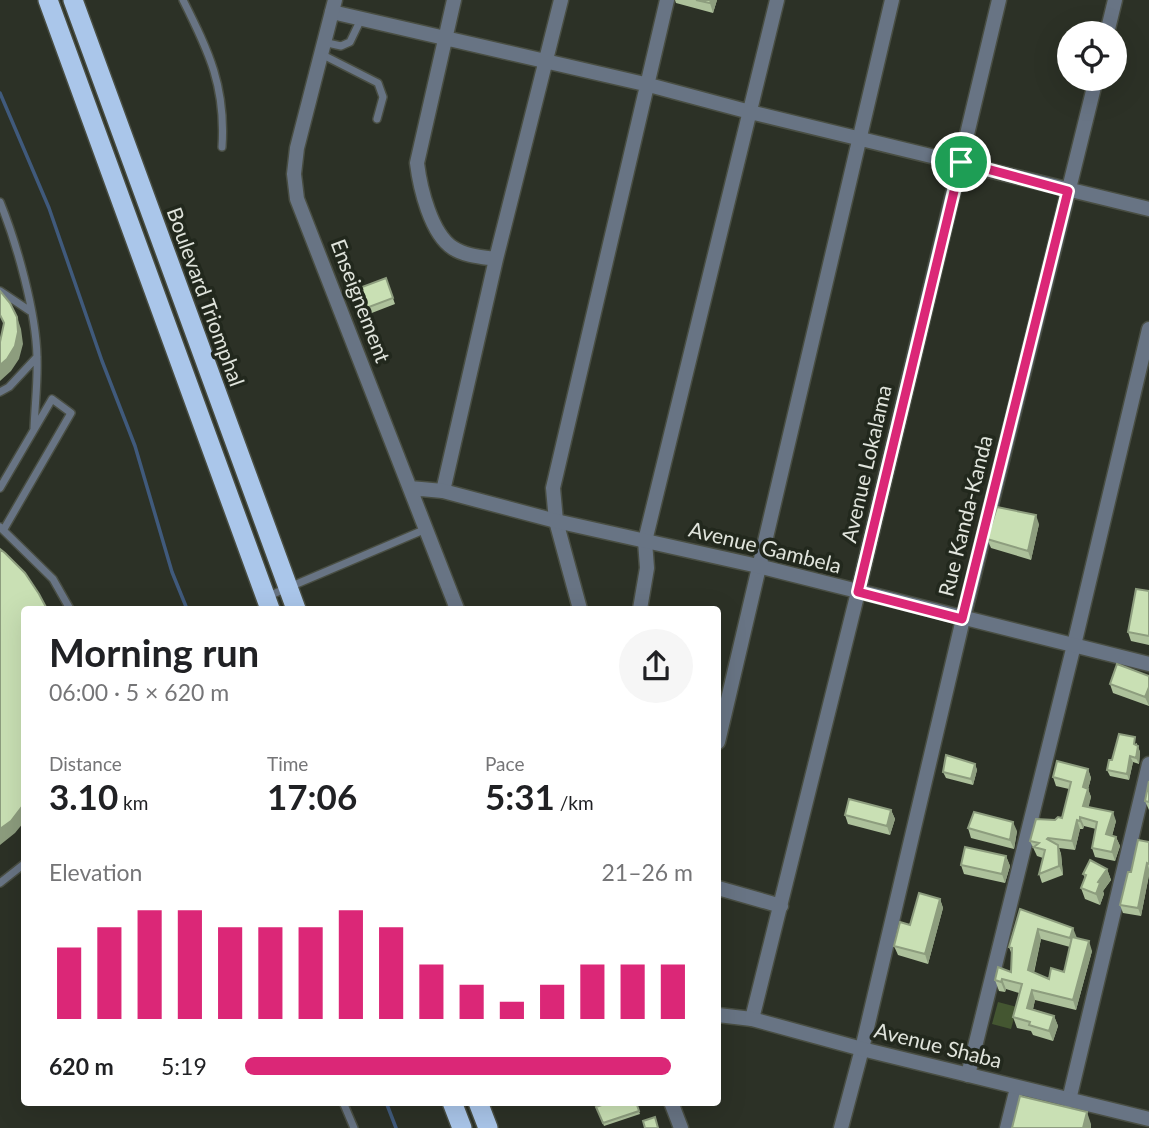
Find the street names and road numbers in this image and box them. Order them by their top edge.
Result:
street label: Boulevard Triomphal [162,204,250,389]
street label: Enseignement [326,235,397,366]
street label: Avenue Lokalama [835,382,896,545]
street label: Rue Kanda-Kanda [932,433,997,599]
street label: Avenue Gambela [687,516,844,578]
street label: Avenue Shaba [872,1017,1005,1072]

